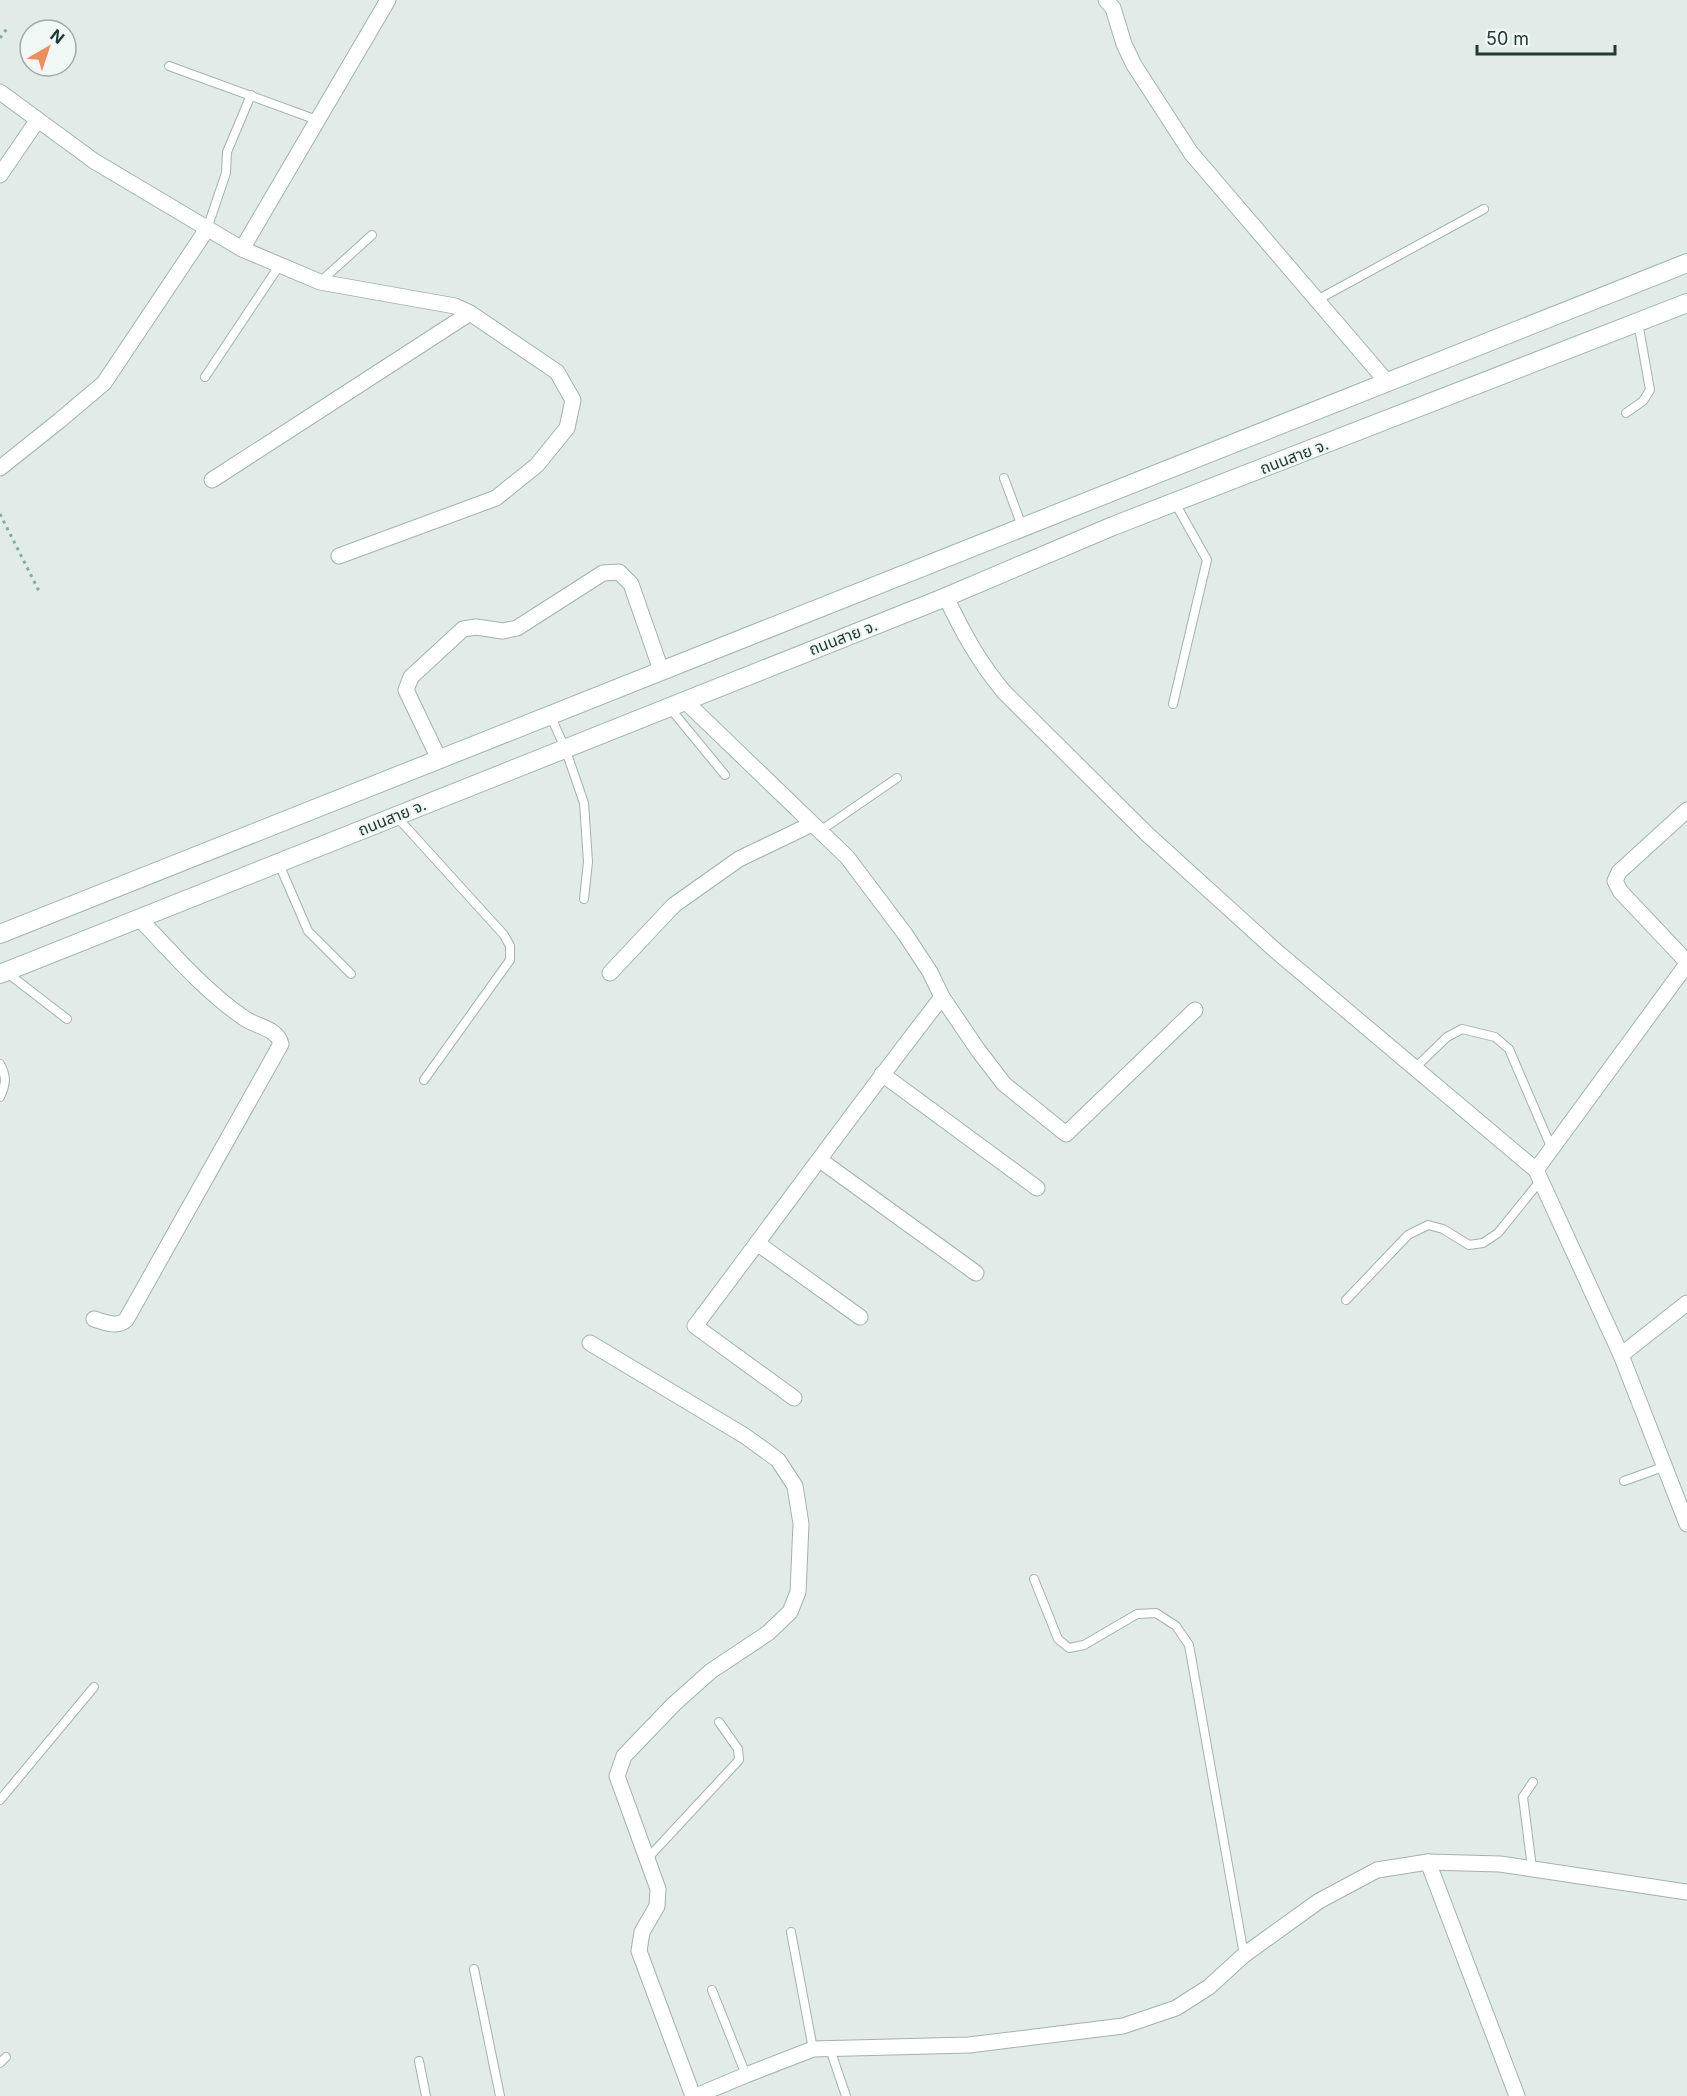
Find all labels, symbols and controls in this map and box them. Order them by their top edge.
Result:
north arrow [18,18,78,78]
scale bar [1477,18,1615,56]
text: N [46,25,68,48]
text: 50 m [1486,28,1529,49]
street label: ถนนสาย จ. [1257,434,1331,478]
street label: ถนนสาย จ. [806,615,880,659]
street label: ถนนสาย จ. [355,794,429,840]

